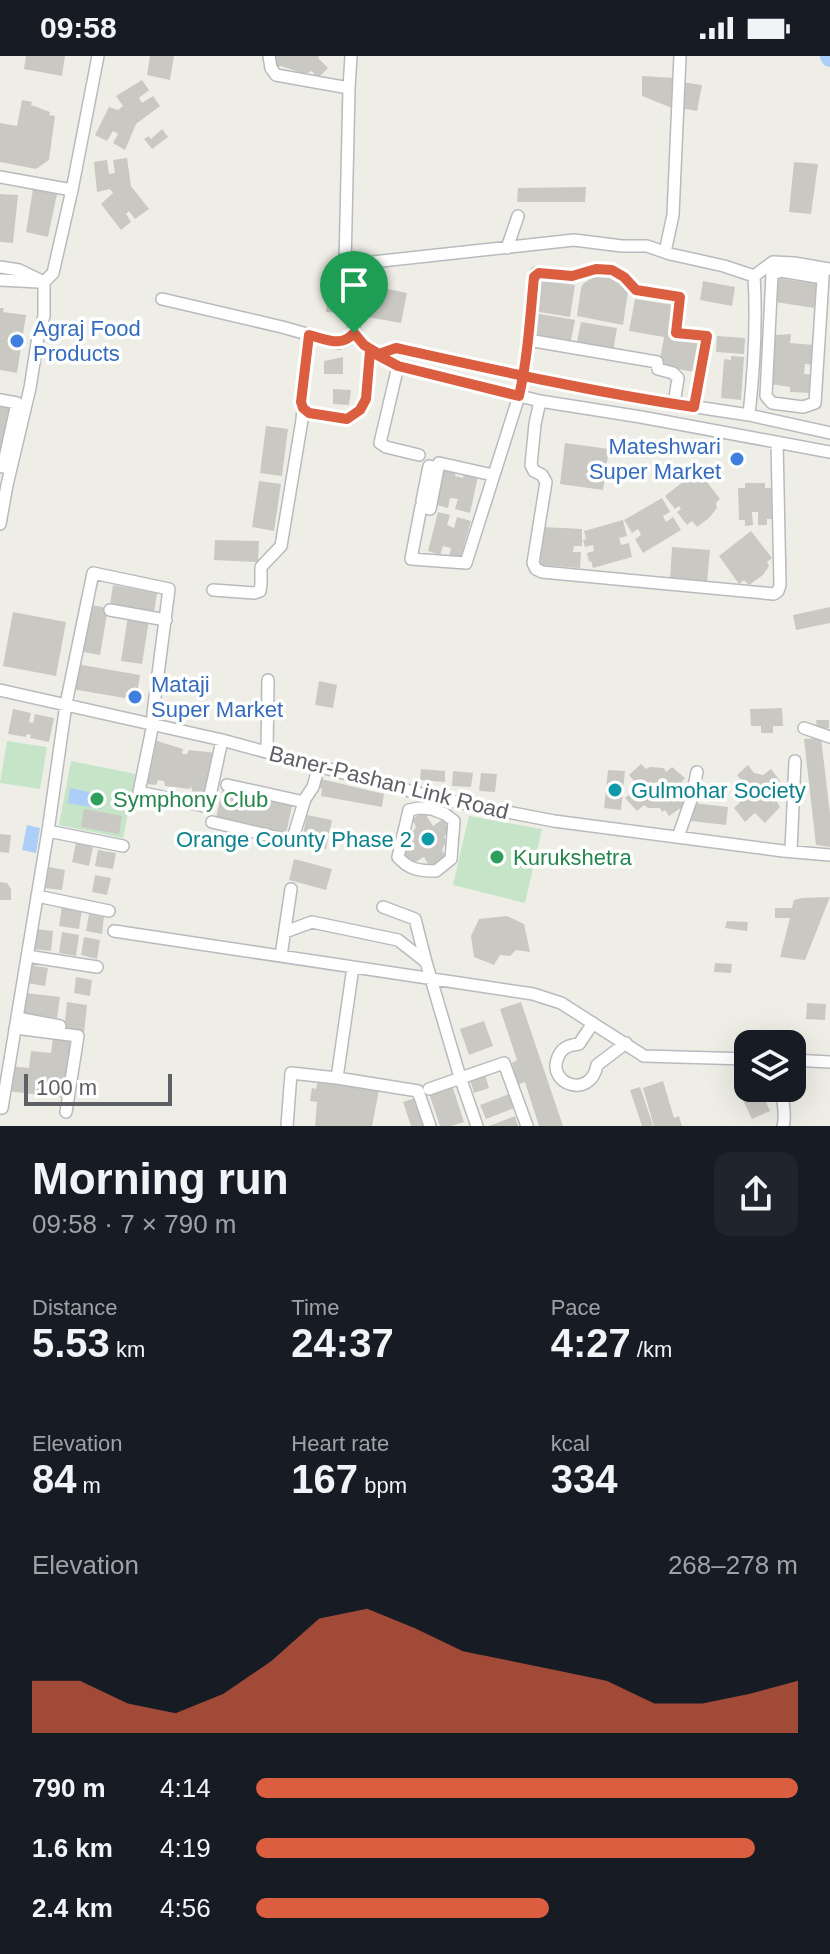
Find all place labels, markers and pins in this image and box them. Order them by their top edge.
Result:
pin [320,251,388,333]
place label: Agraj Food Products [33,316,141,366]
marker: Agraj Food Products [8,332,26,350]
place label: Mateshwari Super Market [589,434,721,484]
marker: Mateshwari Super Market [728,450,746,468]
place label: Mataji Super Market [151,672,283,722]
marker: Mataji Super Market [126,688,144,706]
place label: Gulmohar Society [631,778,806,803]
marker: Gulmohar Society [606,781,624,799]
place label: Symphony Club [113,787,268,812]
marker: Symphony Club [88,790,106,808]
place label: Orange County Phase 2 [176,827,412,852]
marker: Orange County Phase 2 [419,830,437,848]
place label: Kurukshetra [513,845,632,870]
marker: Kurukshetra [488,848,506,866]

